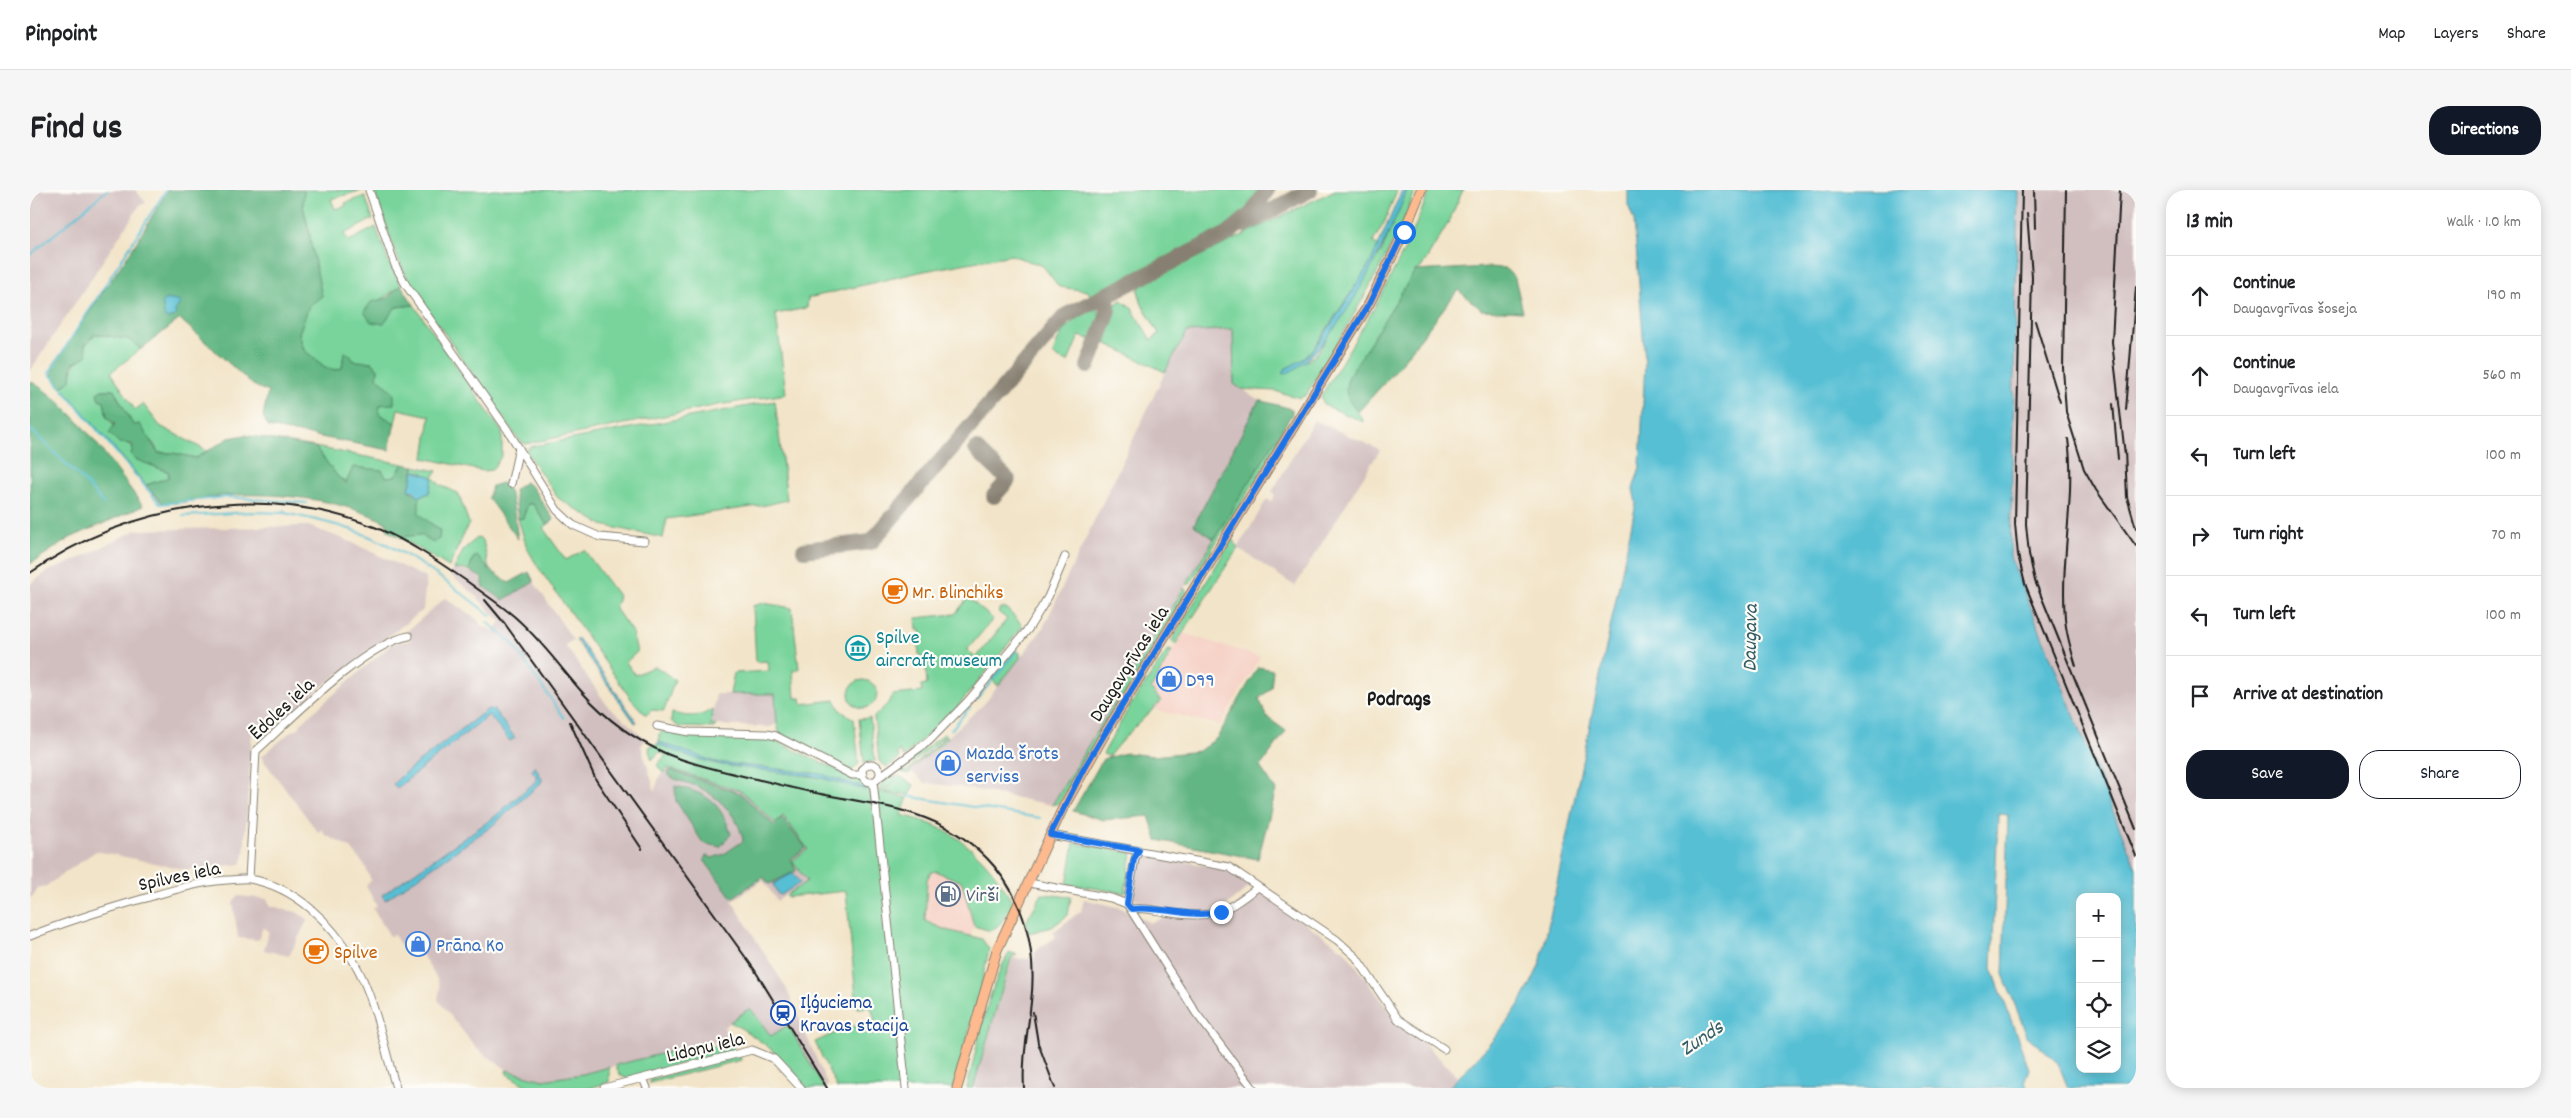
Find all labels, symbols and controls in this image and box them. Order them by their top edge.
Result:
text: Pinpoint [25,18,97,52]
text: Map [2378,22,2405,47]
text: Layers [2433,22,2479,47]
text: Share [2507,22,2546,47]
text: Find us [30,105,122,155]
button: Directions [2429,106,2541,155]
text: 13 min [2186,208,2233,238]
text: Walk · 1.0 km [2447,211,2521,234]
route start [1393,221,1416,244]
text: Continue [2233,271,2295,298]
icon: ahead [2186,282,2214,310]
text: 190 m [2487,284,2521,307]
text: Daugavgrīvas šoseja [2233,298,2357,321]
text: Continue [2233,351,2295,378]
icon: ahead [2186,362,2214,390]
text: 560 m [2482,364,2521,387]
text: Daugavgrīvas iela [2233,378,2339,401]
icon: left [2186,442,2214,470]
text: Turn left [2233,442,2296,469]
text: 100 m [2485,444,2521,467]
icon: right [2186,522,2214,550]
text: Turn right [2233,522,2304,549]
text: 70 m [2491,524,2521,547]
cafe icon: Mr. Blinchiks [882,578,908,604]
place label: Mr. Blinchiks [912,580,1004,608]
street label: Daugavgrīvas iela [1084,601,1178,728]
icon: left [2186,602,2214,630]
text: Turn left [2233,602,2296,629]
water label: Daugava [1736,603,1768,672]
text: 100 m [2485,604,2521,627]
place label: Spilve aircraft museum [876,625,1002,676]
museum icon: Spilve aircraft museum [845,635,871,661]
shop icon: D99 [1156,666,1182,692]
place label: D99 [1186,668,1215,696]
street label: Ēdoles iela [244,672,322,748]
icon: arrive [2186,682,2214,710]
text: Arrive at destination [2233,682,2383,709]
district label: Podrags [1367,686,1431,716]
place label: Mazda šrots serviss [966,741,1059,792]
shop icon: Mazda šrots serviss [935,750,961,776]
button: Save [2186,750,2349,799]
button: Share [2359,750,2521,799]
street label: Spilves iela [136,855,224,900]
fuel station icon: Virši [935,881,961,907]
place label: Virši [966,883,999,911]
map controls [2076,893,2121,1073]
button: + [2076,893,2121,938]
route end [1210,901,1233,924]
shop icon: Prāna Ko [405,931,431,957]
place label: Prāna Ko [436,933,504,961]
cafe icon: Spilve [303,938,329,964]
button: − [2076,938,2121,983]
place label: Spilve [334,940,378,968]
button: locate [2076,983,2121,1028]
place label: Iļģuciema Kravas stacija [800,990,909,1041]
station icon: Iļģuciema Kravas stacija [770,1000,796,1026]
water label: Zunds [1675,1013,1731,1065]
street label: Lidoņu iela [664,1026,748,1071]
button: layers [2076,1028,2121,1073]

